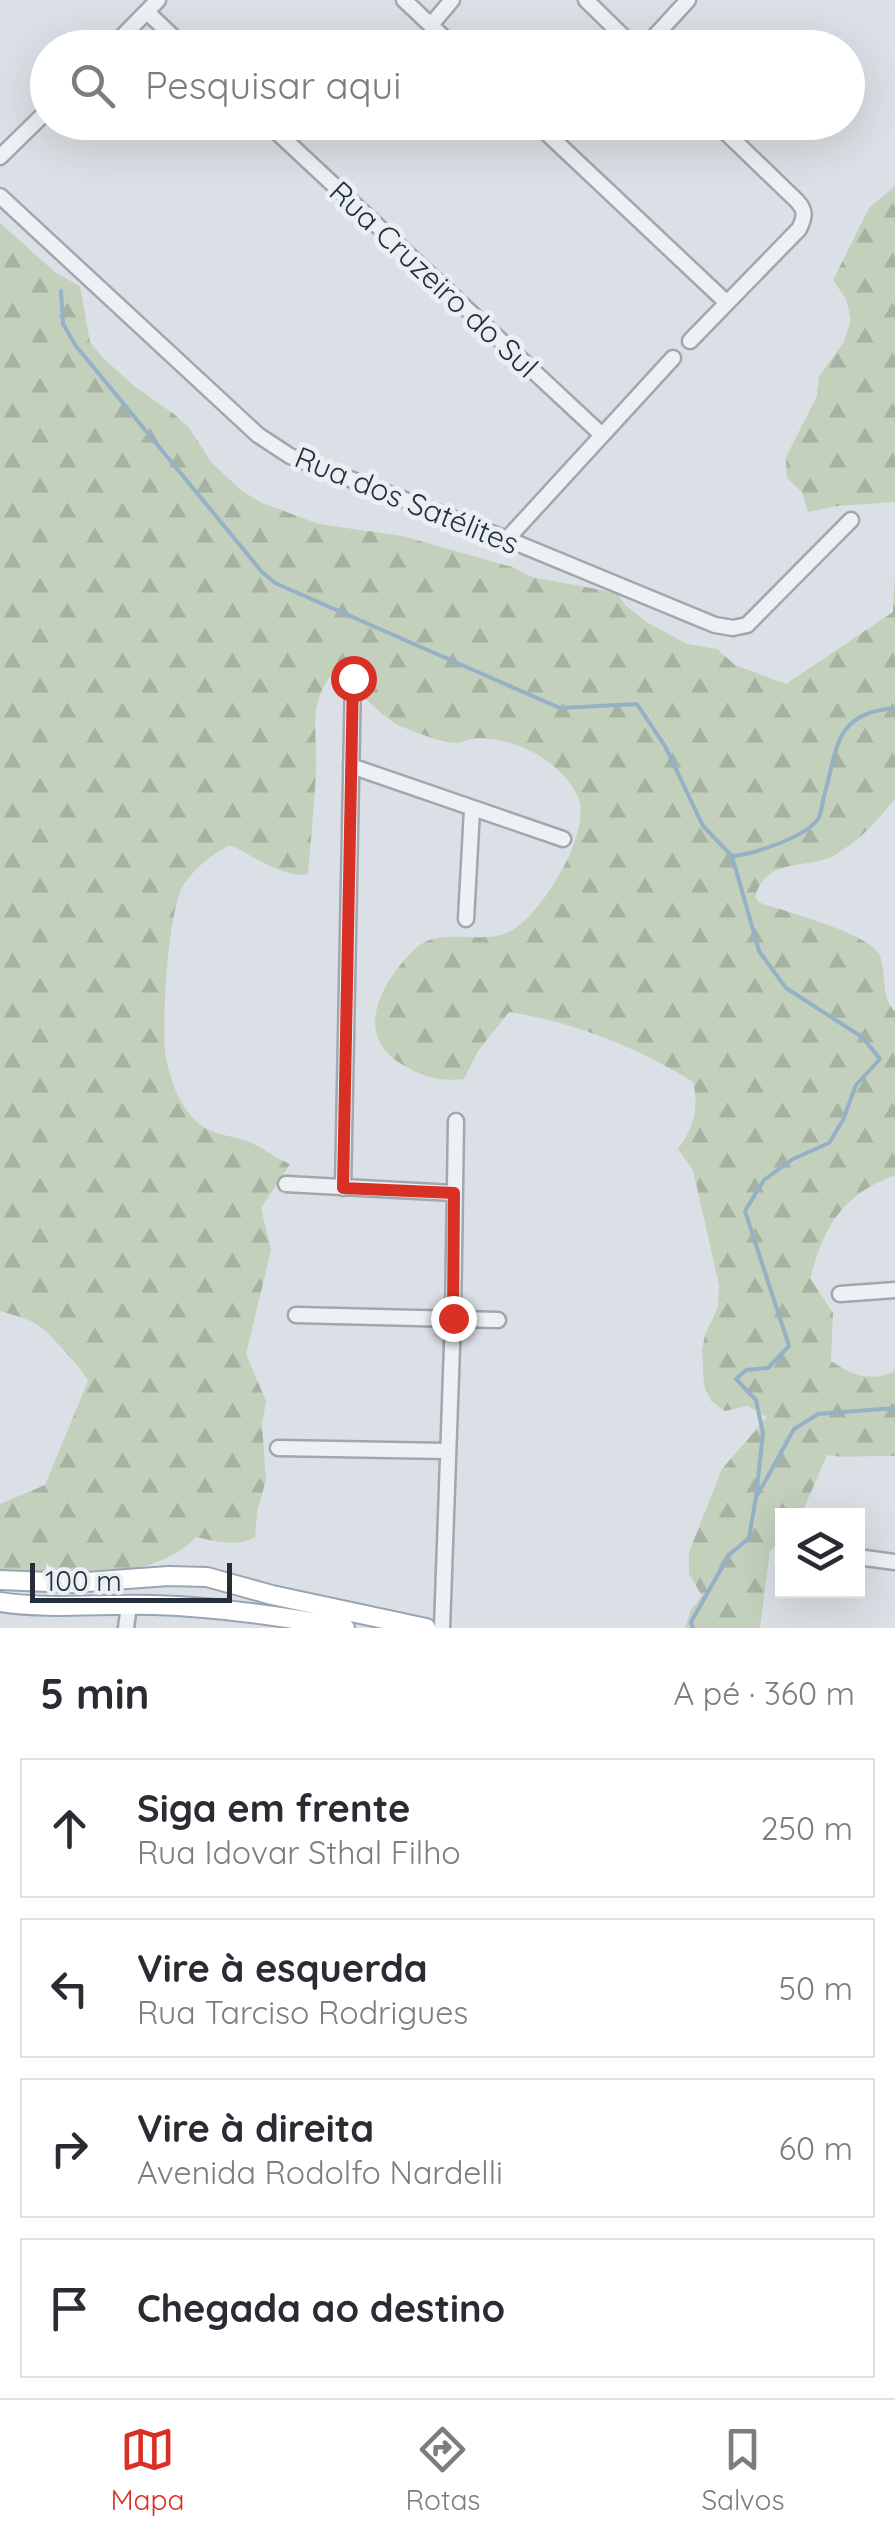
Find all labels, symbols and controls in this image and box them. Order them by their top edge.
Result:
search box [30,30,865,140]
icon: search [65,58,120,113]
text: Pesquisar aqui [145,61,401,109]
street label: Rua Cruzeiro do Sul [322,173,546,385]
street label: Rua dos Satélites [289,438,525,562]
route start [331,656,377,702]
route end [431,1296,477,1342]
map controls [775,1508,865,1598]
button: layers [775,1508,865,1598]
scale bar [30,1558,232,1602]
text: 100 m [45,1563,122,1598]
text: 5 min [40,1667,150,1720]
text: A pé · 360 m [673,1673,855,1713]
text: Siga em frente [137,1784,410,1832]
icon: ahead [42,1801,97,1856]
text: 250 m [761,1808,853,1848]
text: Rua Idovar Sthal Filho [137,1832,461,1872]
text: Vire à esquerda [137,1944,428,1992]
icon: left [42,1961,97,2016]
text: 50 m [779,1968,853,2008]
text: Rua Tarciso Rodrigues [137,1992,468,2032]
text: Vire à direita [137,2104,374,2152]
icon: right [42,2121,97,2176]
text: 60 m [779,2128,853,2168]
text: Avenida Rodolfo Nardelli [137,2152,503,2192]
icon: arrive [42,2281,97,2336]
text: Chegada ao destino [137,2284,505,2332]
tab: Mapa [110,2422,185,2517]
tab: Rotas [405,2422,481,2517]
tab: Salvos [701,2422,785,2517]

